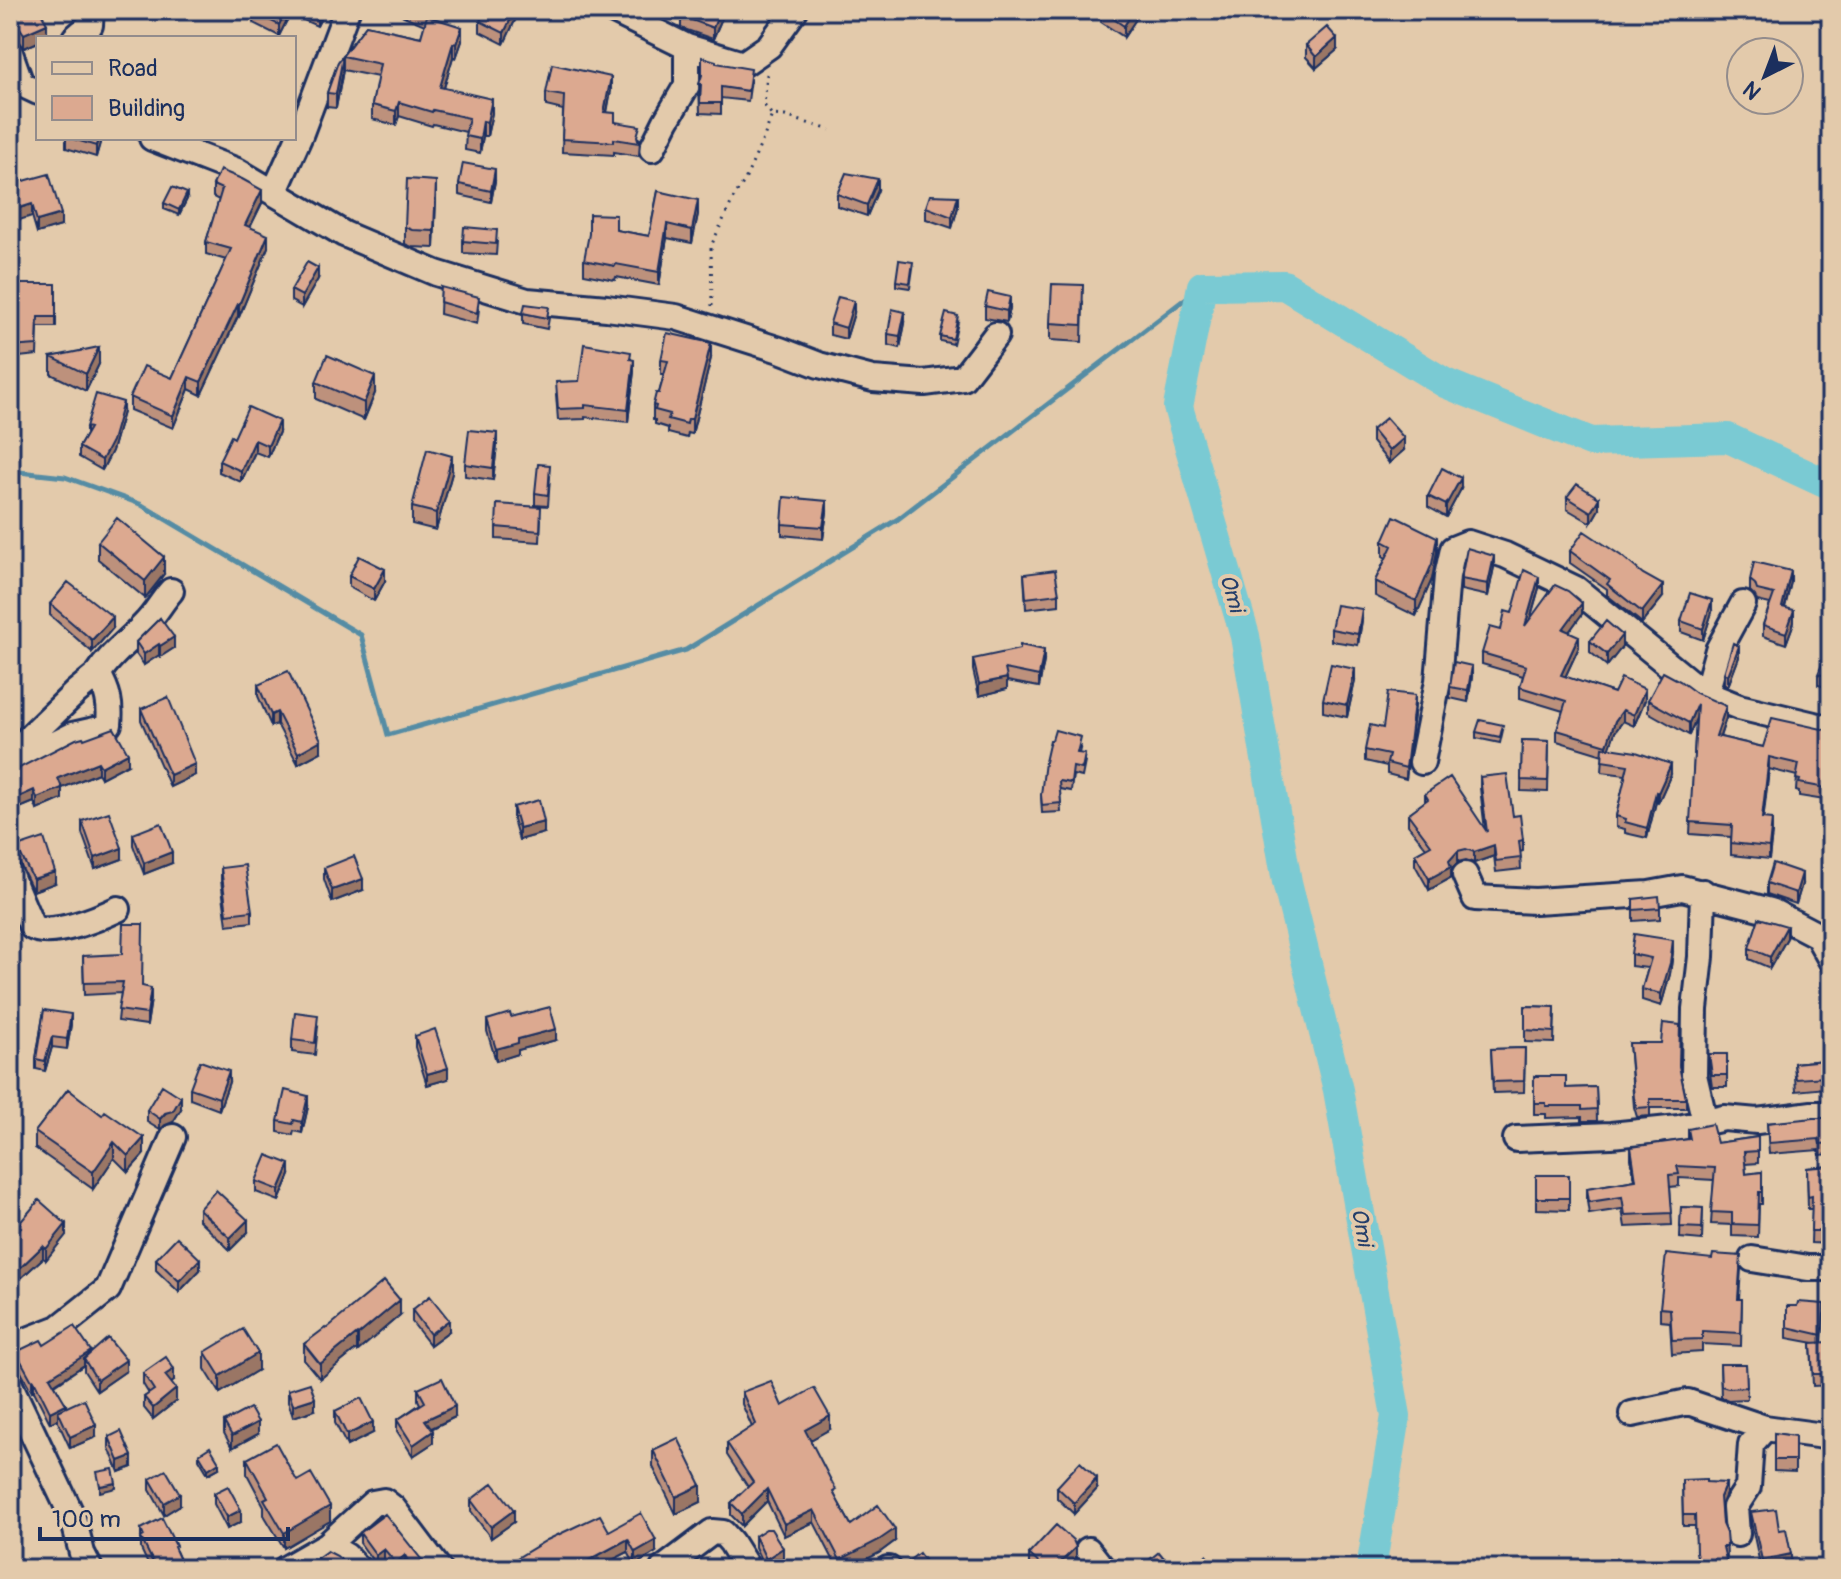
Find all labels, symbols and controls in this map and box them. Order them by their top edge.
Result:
legend [36,36,296,140]
north arrow [1725,36,1805,116]
text: Road [108,54,158,83]
text: N [1737,75,1767,106]
text: Building [108,94,185,123]
water label: Omi [1213,571,1251,618]
water label: Omi [1345,1206,1380,1251]
scale bar [40,1491,288,1541]
text: 100 m [52,1505,121,1534]

